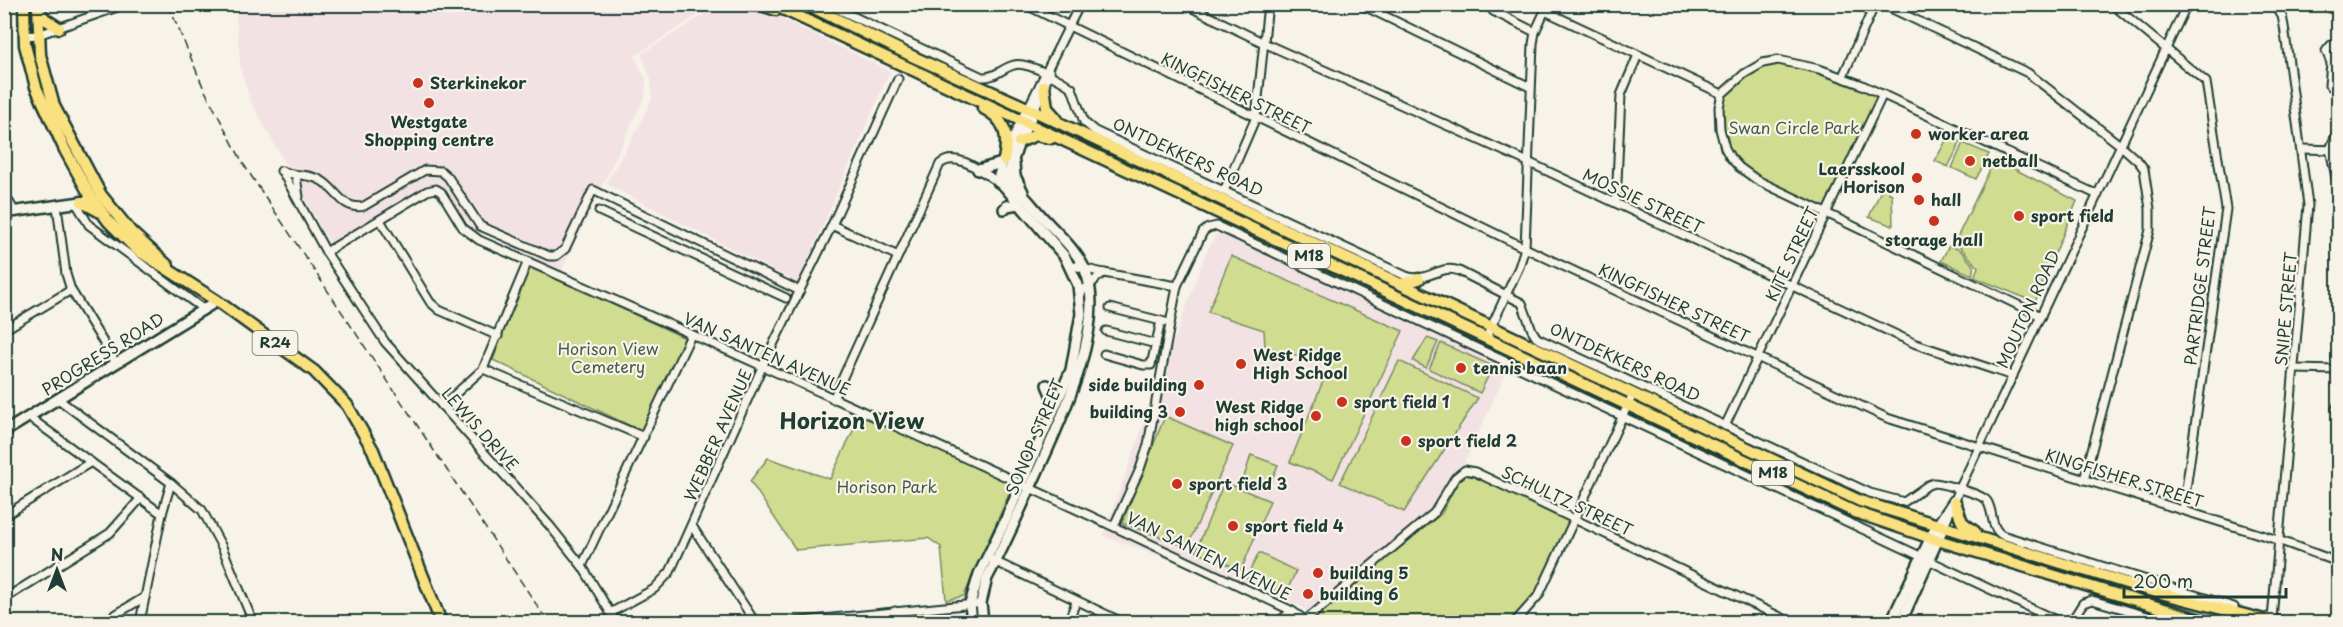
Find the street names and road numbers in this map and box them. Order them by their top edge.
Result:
street label: KINGFISHER STREET [1157,45,1316,139]
street label: ONTDEKKERS ROAD [1109,111,1268,202]
street label: MOSSIE STREET [1579,162,1708,239]
street label: KITE STREET [1759,202,1824,305]
street label: PARTRIDGE STREET [2177,205,2221,367]
road number: M18 [1288,244,1330,268]
street label: MOUTON ROAD [1989,246,2065,372]
street label: SNIPE STREET [2268,251,2302,367]
street label: KINGFISHER STREET [1595,257,1754,348]
street label: VAN SANTEN AVENUE [680,305,855,401]
street label: PROGRESS ROAD [37,306,168,400]
street label: ONTDEKKERS ROAD [1546,316,1705,407]
road number: R24 [252,331,298,355]
street label: WEBBER AVENUE [677,365,757,504]
street label: SONOP STREET [999,375,1069,499]
street label: LEWIS DRIVE [437,381,525,475]
street label: KINGFISHER STREET [2042,442,2207,513]
street label: SCHULTZ STREET [1498,459,1637,541]
road number: M18 [1752,461,1794,485]
street label: VAN SANTEN AVENUE [1123,505,1296,605]

